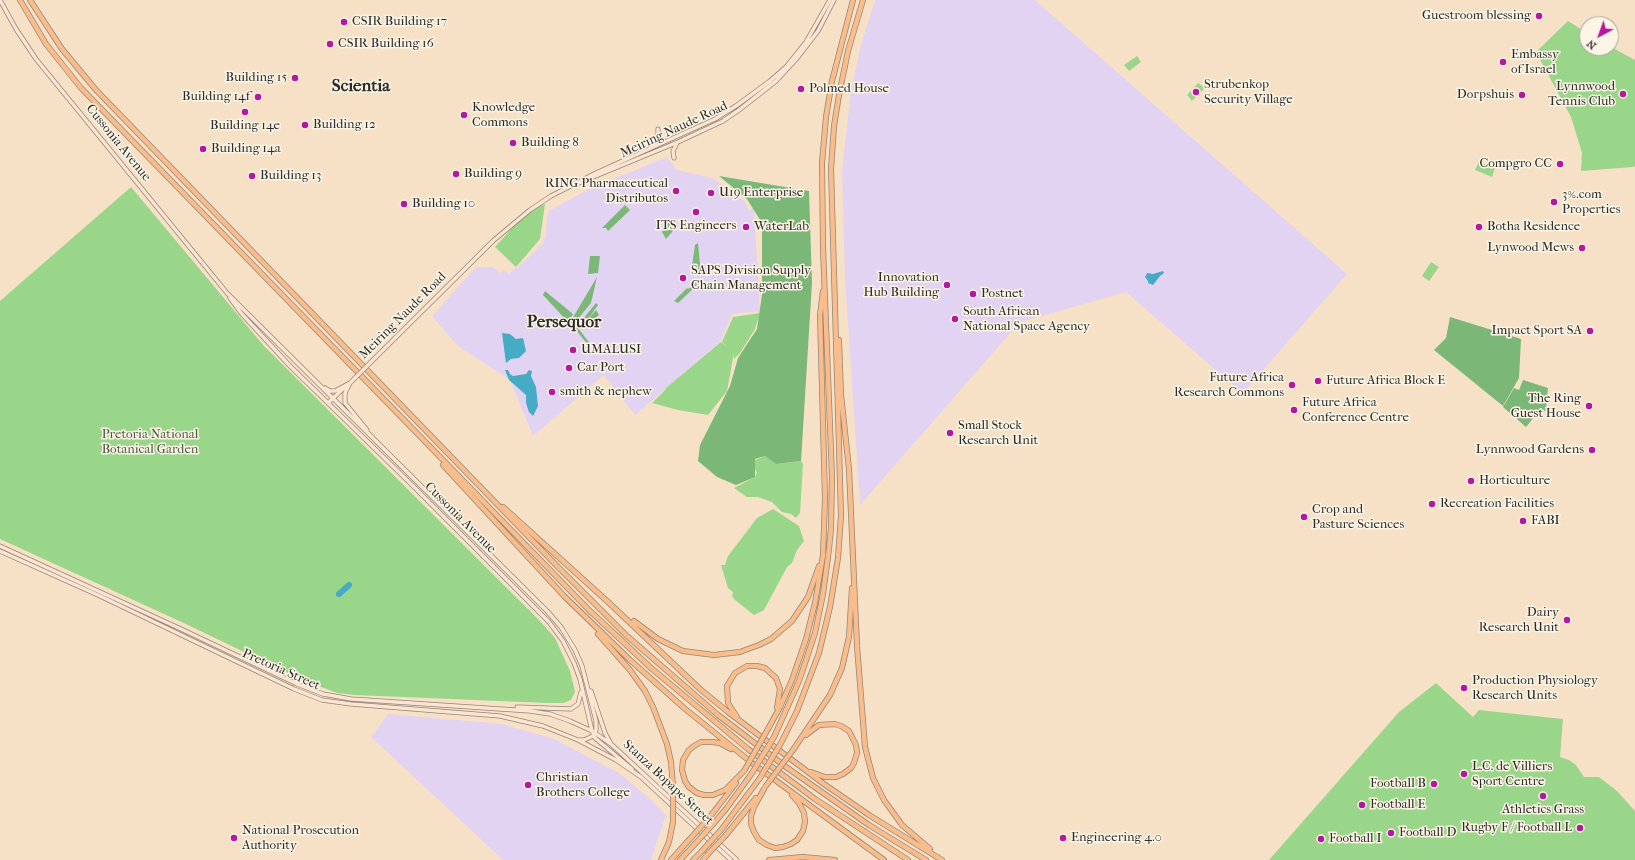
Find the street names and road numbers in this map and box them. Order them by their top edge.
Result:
street label: Meiring Naude Road [618,98,730,162]
street label: Cussonia Avenue [82,101,154,185]
street label: Meiring Naude Road [356,269,450,363]
street label: Cussonia Avenue [421,479,499,557]
street label: Pretoria Street [240,646,322,694]
street label: Stanza Bopape Street [619,737,717,829]

